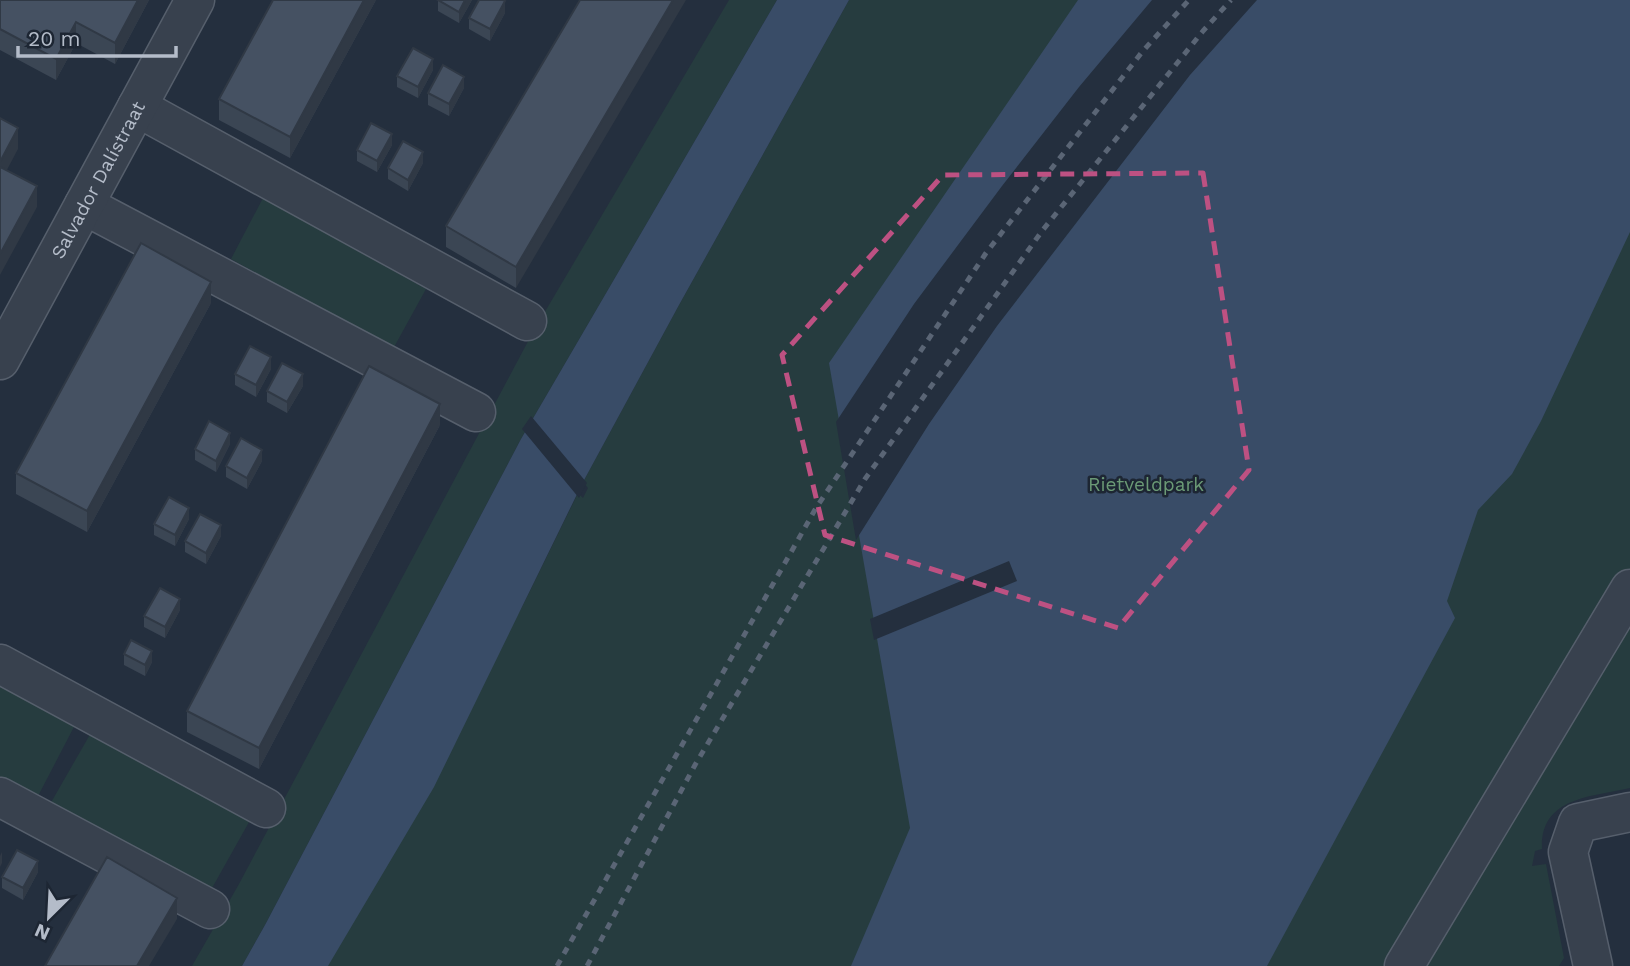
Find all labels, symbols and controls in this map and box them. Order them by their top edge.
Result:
scale bar [18,14,175,58]
text: 20 m [28,26,80,51]
street label: Salvador Dalístraat [46,97,150,263]
park label: Rietveldpark [1088,473,1204,496]
north arrow [14,882,84,952]
text: N [31,919,53,945]

